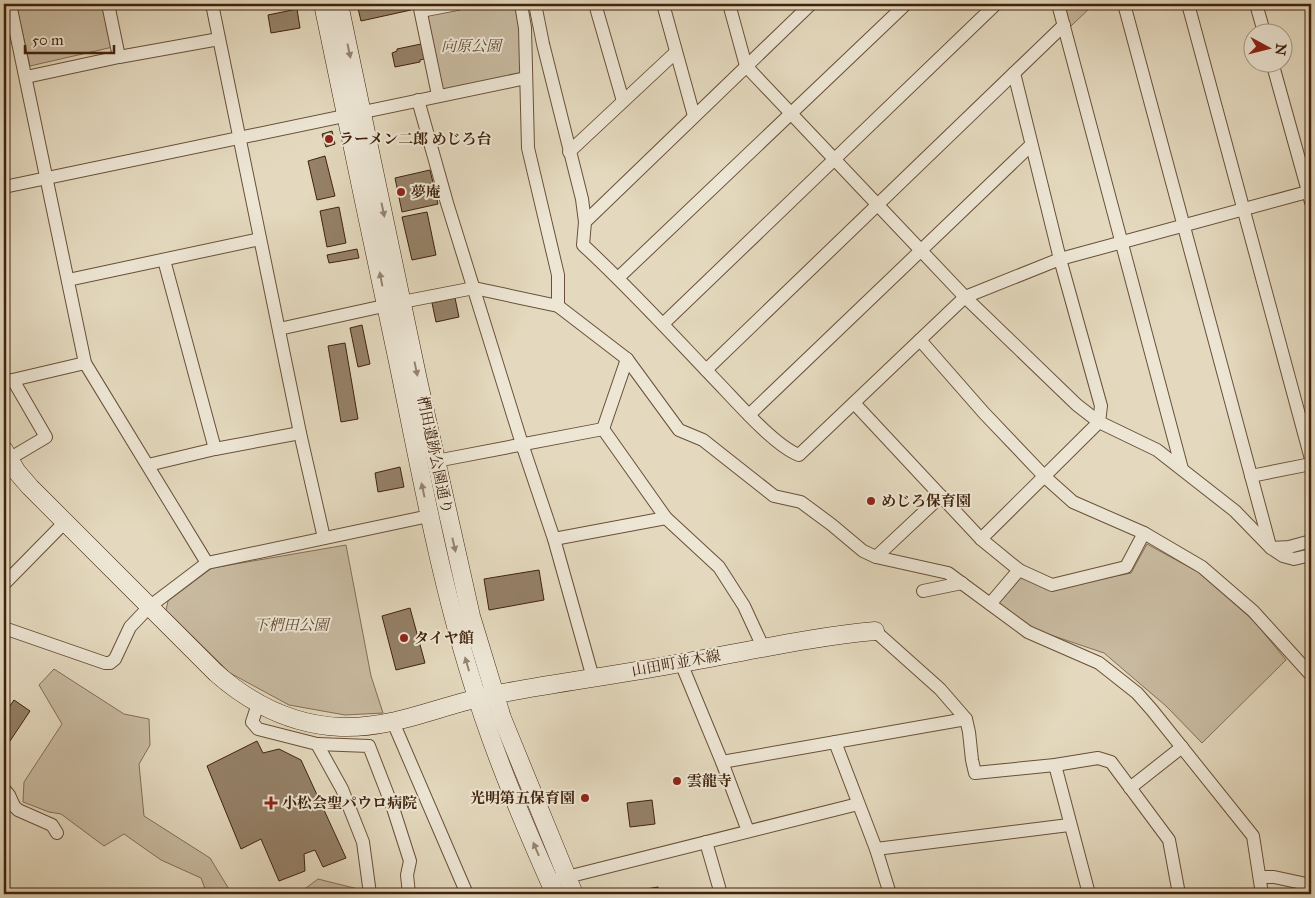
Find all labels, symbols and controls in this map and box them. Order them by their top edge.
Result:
scale bar [25,22,114,54]
north arrow [1242,22,1292,72]
text: 50 m [32,31,64,49]
park label: 向原公園 [441,37,504,55]
text: N [1271,43,1290,57]
one-way arrow [345,44,353,59]
place label: ラーメン二郎 めじろ台 [339,130,491,148]
marker: ラーメン二郎 めじろ台 [323,133,335,145]
place label: 夢庵 [411,183,441,201]
marker: 夢庵 [395,186,407,198]
one-way arrow [379,203,387,218]
one-way arrow [376,271,384,287]
one-way arrow [412,362,420,377]
street label: 椚田遺跡公園通り [414,394,456,516]
one-way arrow [419,481,427,497]
place label: めじろ保育園 [881,492,971,510]
marker: めじろ保育園 [865,495,877,507]
one-way arrow [451,538,459,554]
park label: 下椚田公園 [253,616,331,634]
place label: タイヤ館 [414,629,474,647]
marker: タイヤ館 [398,632,410,644]
street label: 山田町並木線 [630,646,722,680]
one-way arrow [463,657,471,672]
place label: 雲龍寺 [687,772,732,790]
marker: 雲龍寺 [671,775,683,787]
place label: 光明第五保育園 [470,789,575,807]
marker: 光明第五保育園 [579,792,591,804]
place label: 小松会聖パウロ病院 [282,794,417,812]
marker: 小松会聖パウロ病院 [264,796,278,810]
one-way arrow [531,842,539,856]

